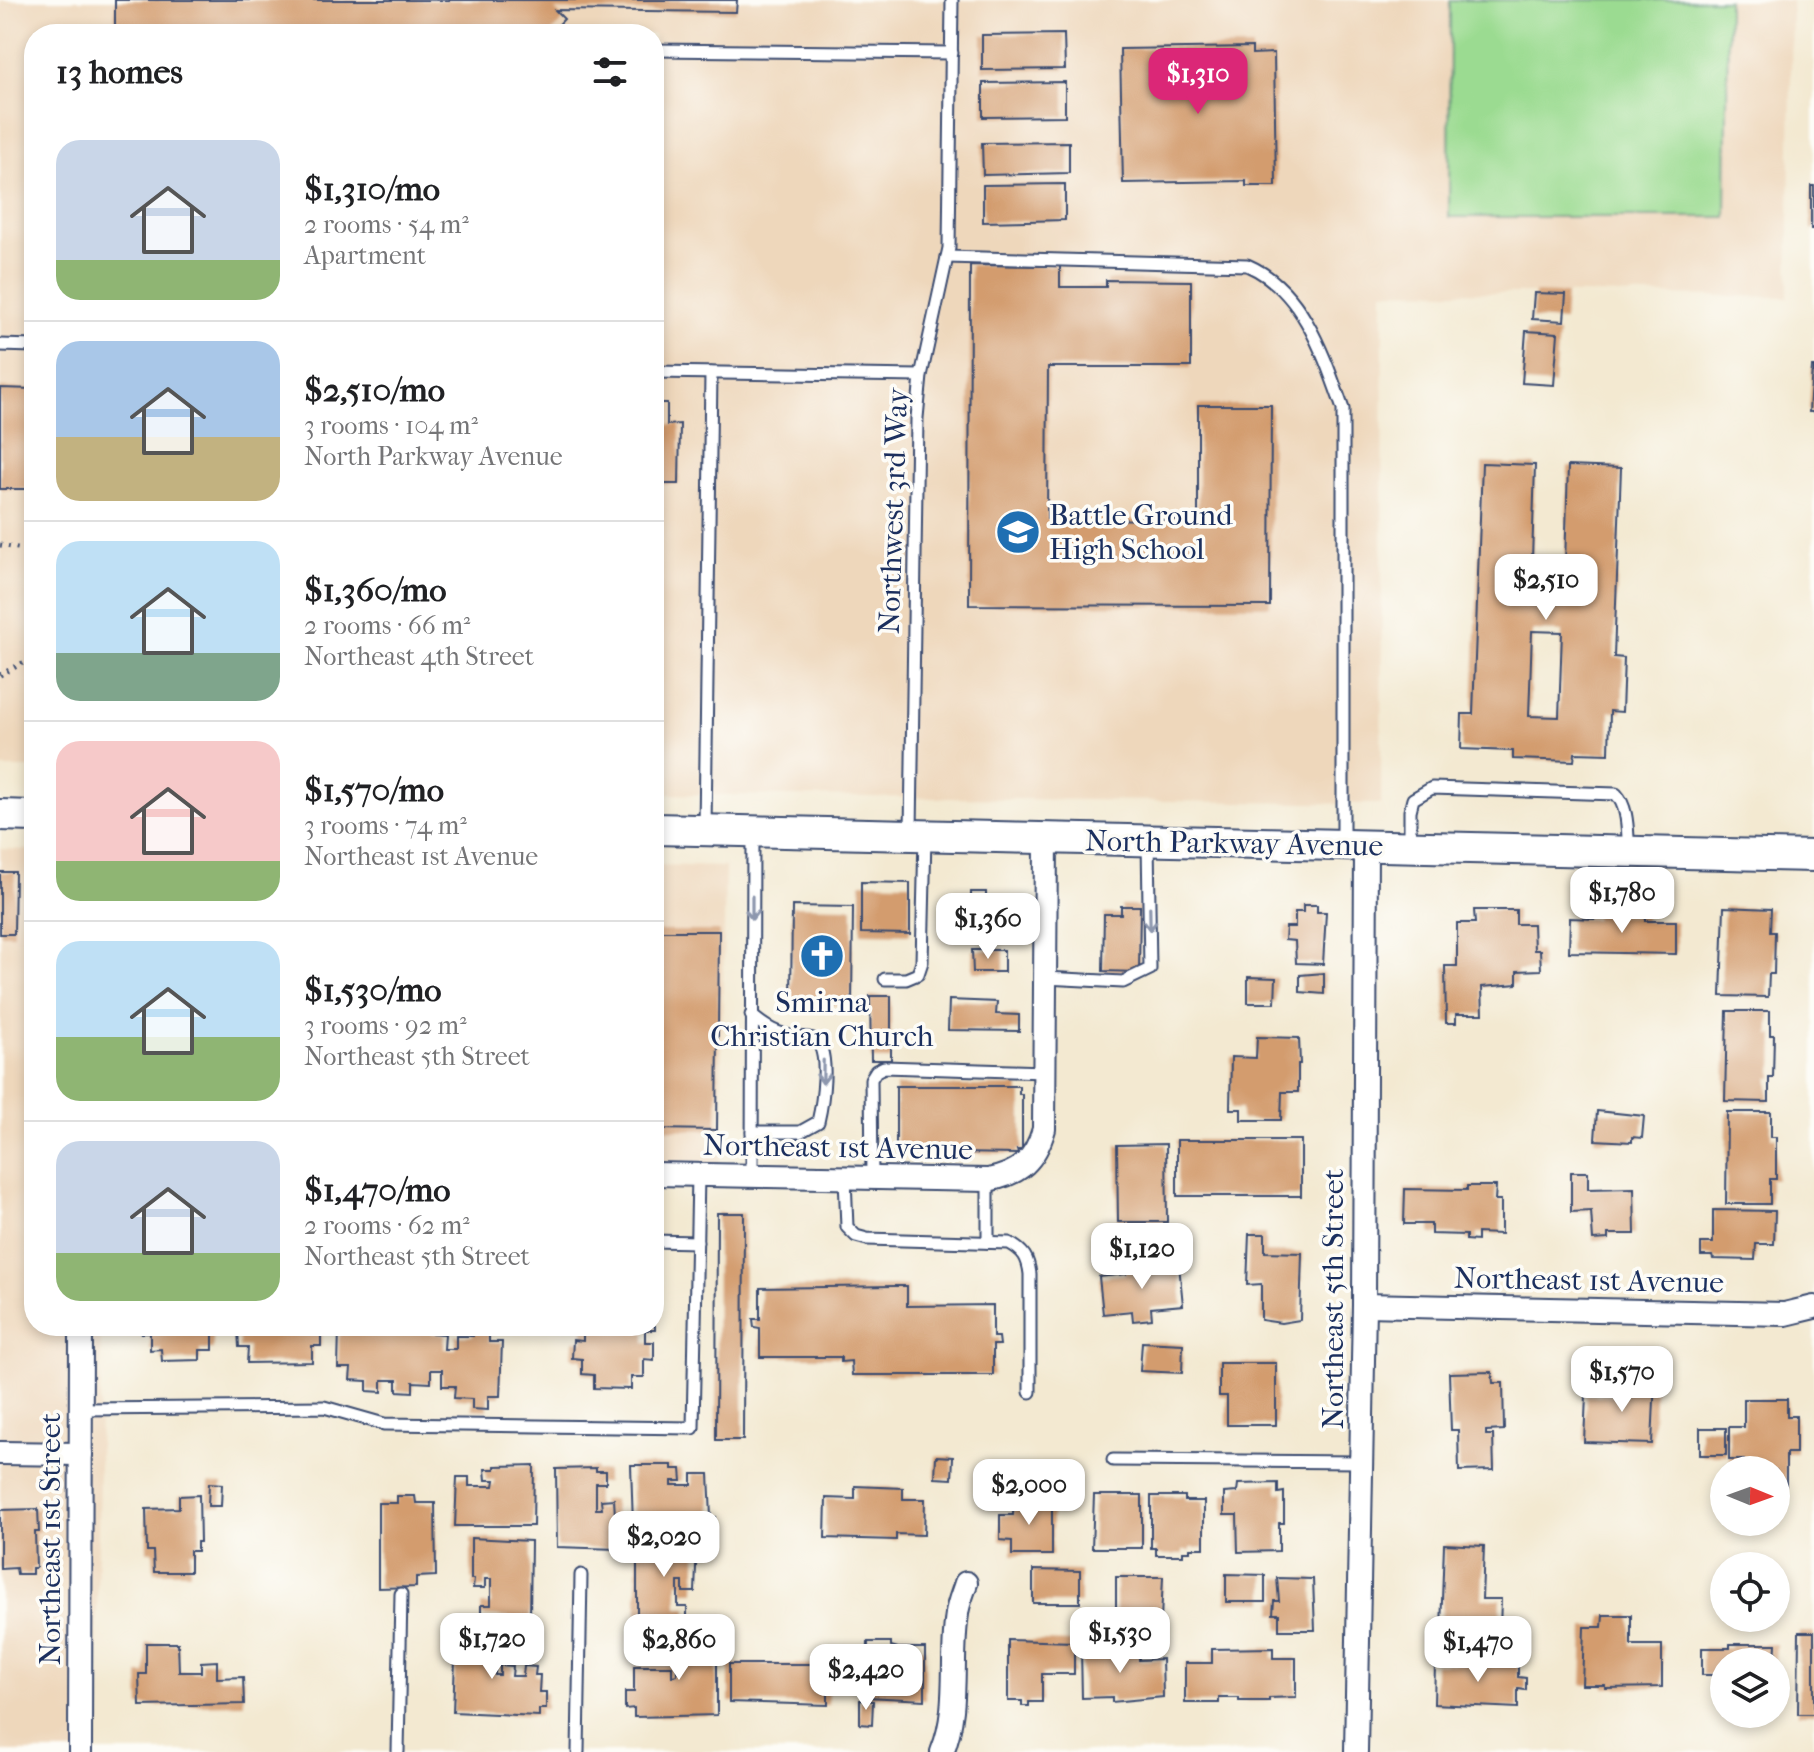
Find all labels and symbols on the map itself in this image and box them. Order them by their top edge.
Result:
pin: $1,310 [1133,48,1263,116]
street label: Northwest 3rd Way [872,386,915,635]
place label: Battle Ground High School [1049,498,1233,567]
school or university icon: Battle Ground High School [994,508,1042,556]
pin: $2,510 [1481,554,1611,622]
street label: North Parkway Avenue [1085,823,1384,864]
pin: $1,780 [1557,867,1687,935]
pin: $1,360 [923,893,1053,961]
one-way arrow [744,894,760,921]
one-way arrow [1142,905,1157,932]
church icon: Smirna Christian Church [798,932,846,980]
place label: Smirna Christian Church [710,985,934,1054]
one-way arrow [816,1058,831,1085]
street label: Northeast 1st Avenue [703,1128,974,1167]
street label: Northeast 5th Street [1316,1168,1351,1429]
pin: $1,120 [1077,1223,1207,1291]
street label: Northeast 1st Avenue [1454,1261,1725,1300]
pin: $1,570 [1557,1346,1687,1414]
street label: Northeast 1st Street [33,1412,68,1665]
north arrow [1710,1456,1790,1536]
pin: $2,000 [964,1459,1094,1527]
pin: $2,020 [599,1511,729,1579]
pin: $1,530 [1055,1607,1185,1675]
pin: $1,720 [427,1613,557,1681]
pin: $2,860 [614,1614,744,1682]
pin: $1,470 [1413,1616,1543,1684]
pin: $2,420 [801,1644,931,1712]

